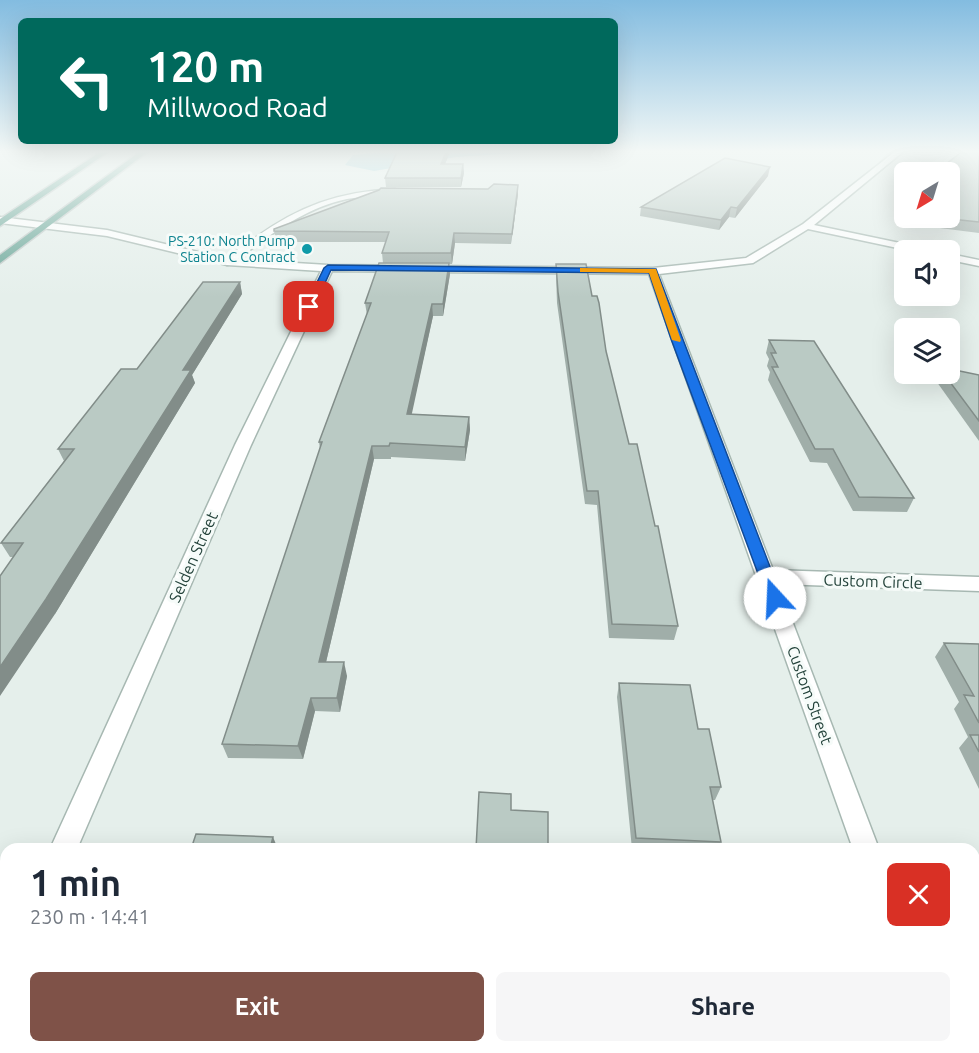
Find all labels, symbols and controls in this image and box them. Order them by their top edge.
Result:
icon: left [48,42,126,120]
text: 120 m [147,43,264,90]
text: Millwood Road [147,92,328,122]
north arrow [894,162,960,228]
map controls [894,162,960,384]
place label: PS-210: North Pump Station C Contract [168,233,295,265]
button: sound [894,240,960,306]
marker: PS-210: North Pump Station C Contract [300,242,314,256]
pin [283,281,334,332]
icon: arrive [292,290,325,323]
button: layers [894,318,960,384]
street label: Selden Street [165,508,221,605]
position arrow [743,566,807,630]
street label: Custom Circle [823,570,923,592]
street label: Custom Street [784,643,836,747]
text: 1 min [30,862,121,903]
button: close [887,863,950,926]
text: 230 m · 14:41 [30,905,150,928]
button: Exit [30,972,484,1041]
button: Share [496,972,950,1041]

